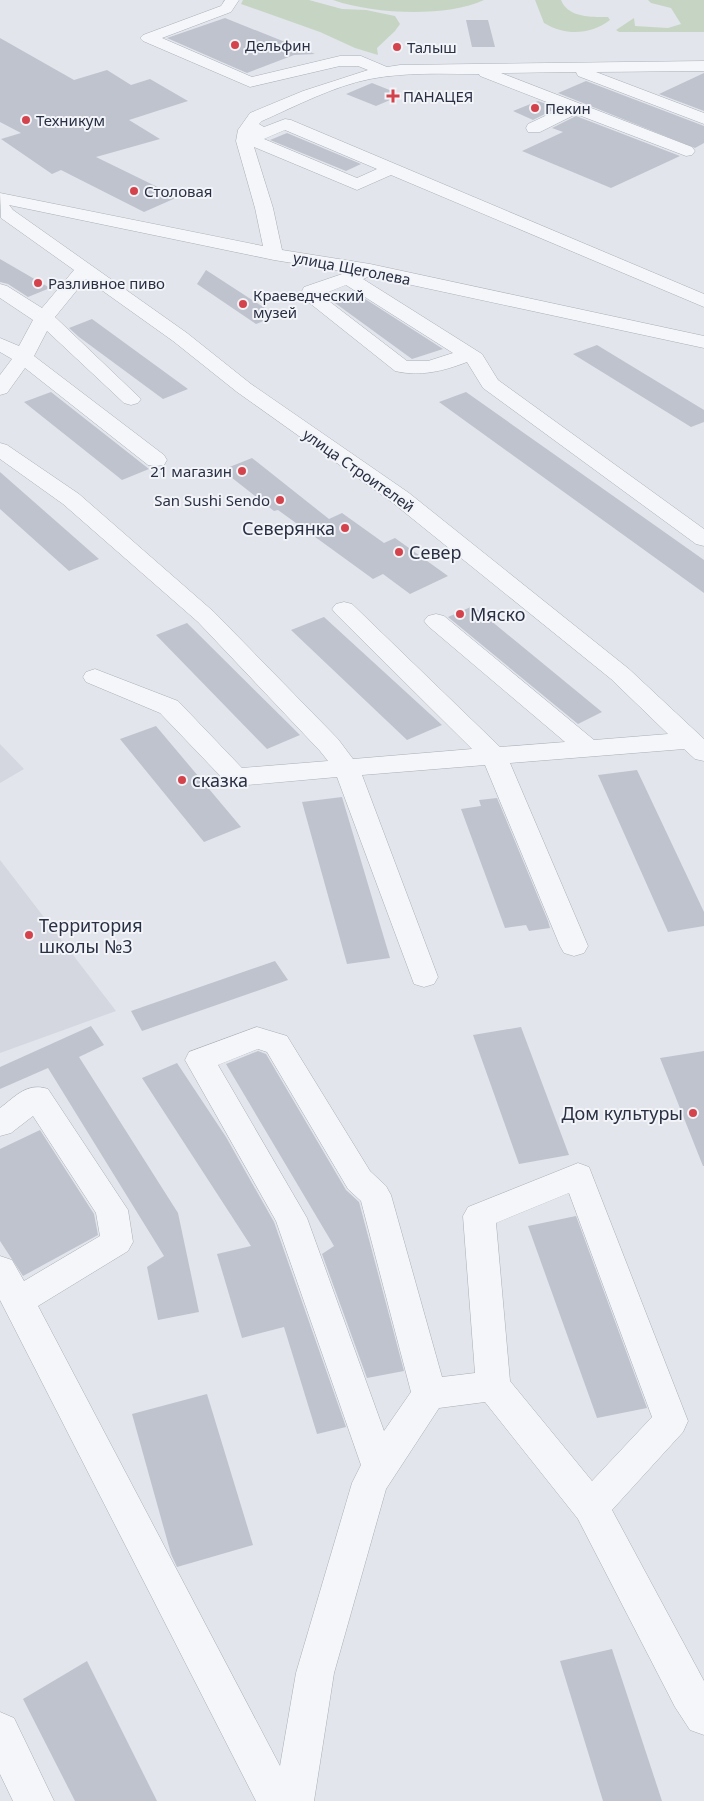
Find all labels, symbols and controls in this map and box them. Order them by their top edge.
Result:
place label: Дельфин [245,35,311,55]
place label: Талыш [407,37,457,57]
marker: Дельфин [229,39,241,51]
marker: Талыш [391,41,403,53]
place label: ПАНАЦЕЯ [403,86,473,106]
marker: ПАНАЦЕЯ [387,90,399,102]
place label: Пекин [545,98,591,118]
marker: Пекин [529,102,541,114]
place label: Техникум [36,110,105,130]
marker: Техникум [20,114,32,126]
place label: Столовая [144,181,213,201]
marker: Столовая [128,185,140,197]
street label: улица Щеголева [292,247,412,289]
place label: Разливное пиво [48,273,165,293]
marker: Разливное пиво [32,277,44,289]
place label: Краеведческий музей [253,285,364,322]
marker: Краеведческий музей [237,298,249,310]
street label: улица Строителей [299,424,419,516]
place label: 21 магазин [150,461,232,481]
marker: 21 магазин [236,465,248,477]
place label: San Sushi Sendo [154,490,270,510]
marker: San Sushi Sendo [274,494,286,506]
place label: Северянка [242,516,335,540]
marker: Северянка [339,522,351,534]
place label: Север [409,540,462,564]
marker: Север [393,546,405,558]
place label: Мяско [470,602,525,626]
marker: Мяско [454,608,466,620]
place label: сказка [192,768,248,792]
marker: сказка [176,774,188,786]
place label: Территория школы №3 [39,913,143,958]
marker: Территория школы №3 [23,929,35,941]
place label: Дом культуры [561,1101,683,1125]
marker: Дом культуры [687,1107,699,1119]

